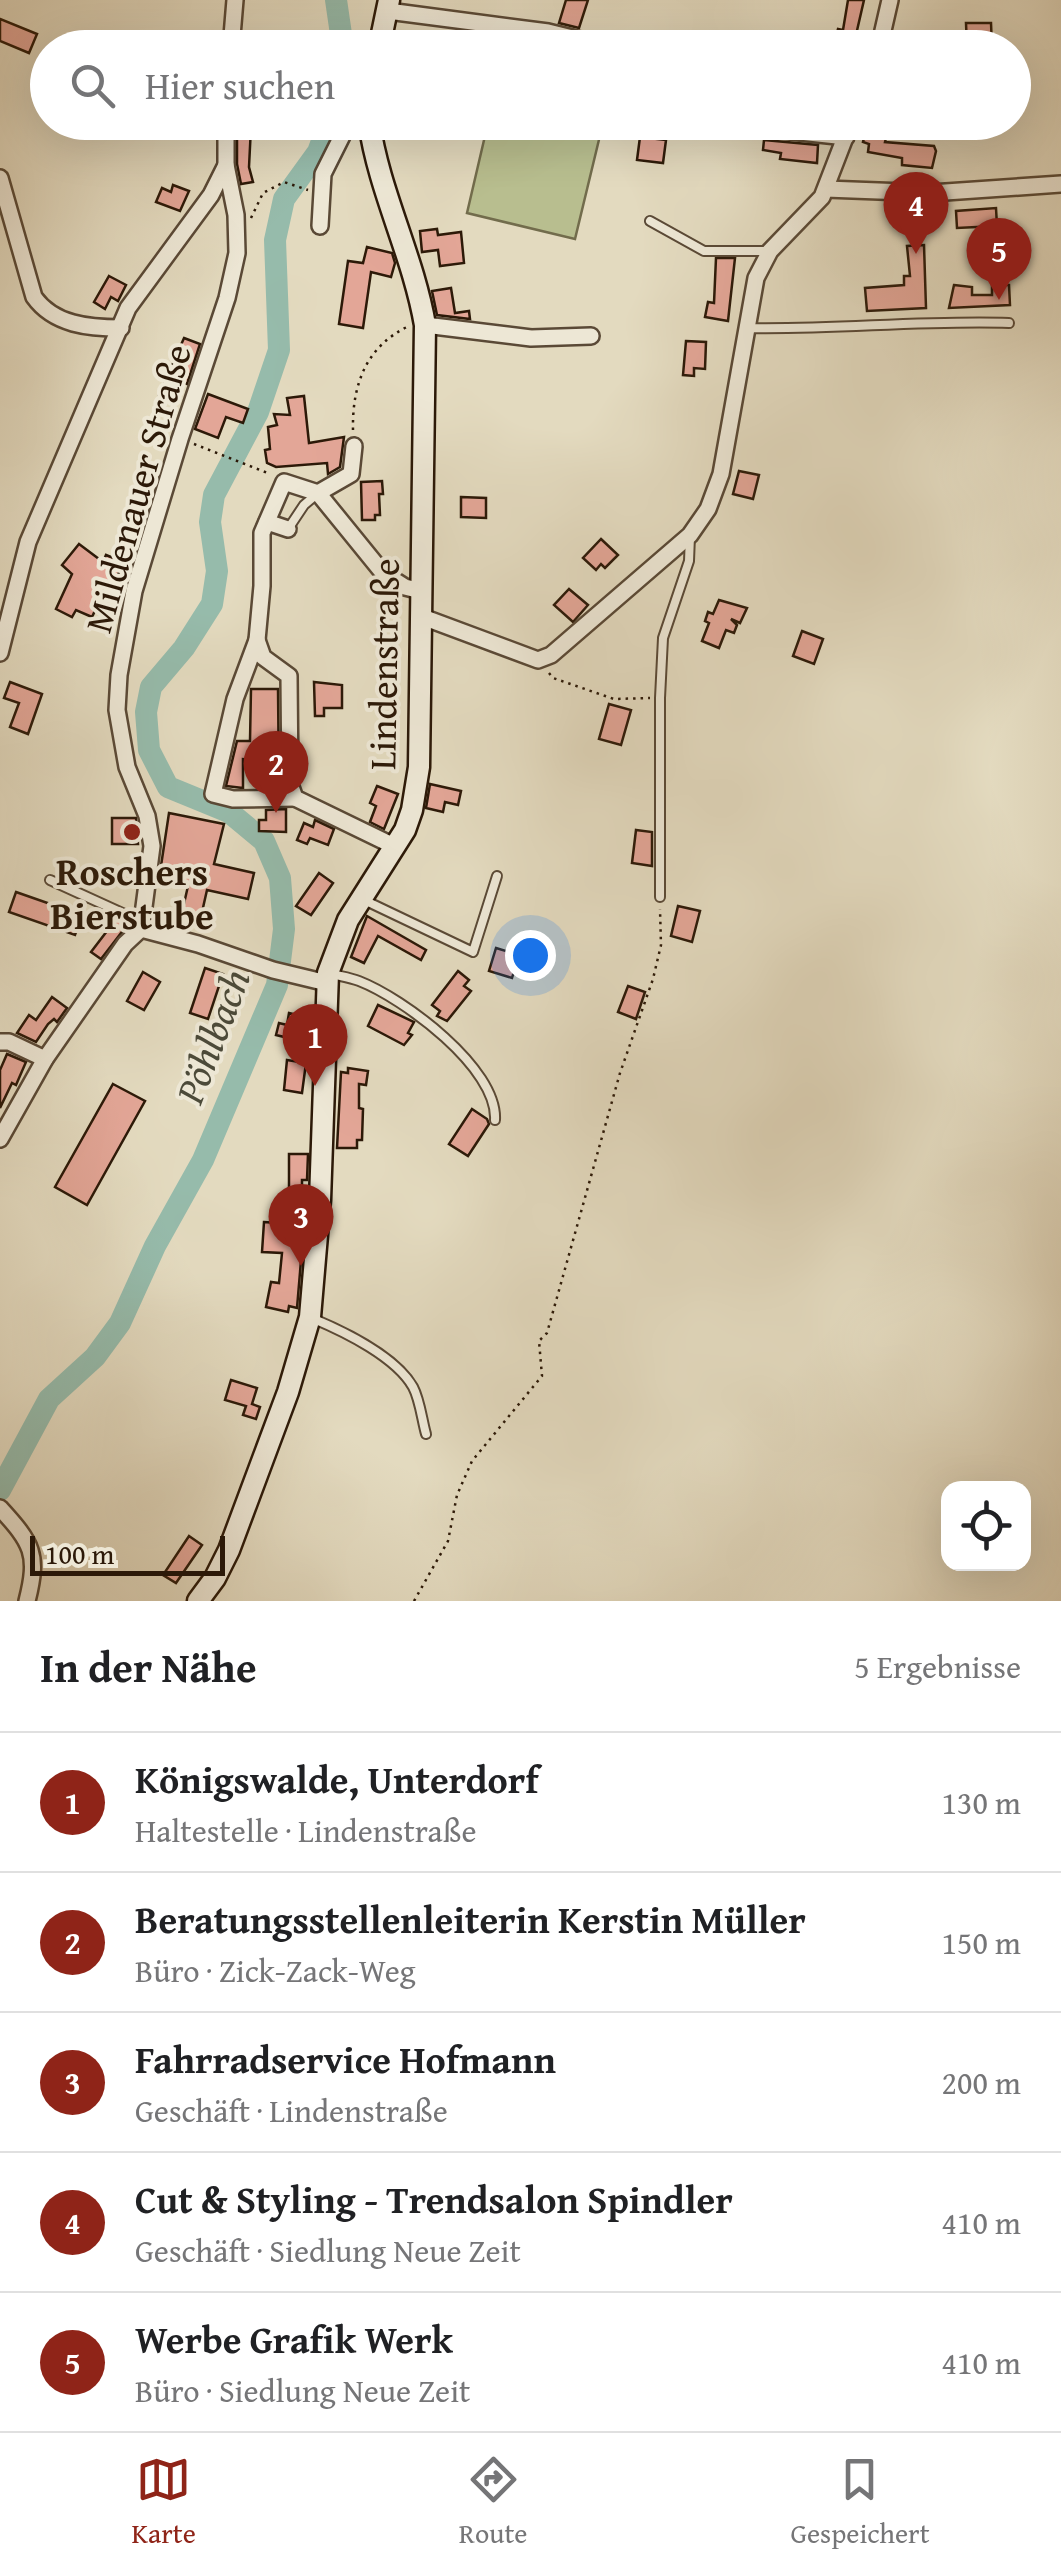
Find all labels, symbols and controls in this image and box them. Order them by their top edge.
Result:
search box [30,30,1031,140]
text: Hier suchen [145,57,335,113]
icon: search [65,58,120,113]
pin: 4 [884,172,948,254]
pin: 5 [966,218,1032,300]
street label: Mildenauer Straße [69,337,205,639]
street label: Lindenstraße [353,558,413,770]
pin: 2 [244,730,308,813]
marker: Roschers Bierstube [121,821,143,843]
place label: Roschers Bierstube [50,843,214,943]
your location [505,930,556,981]
water label: Pöhlbach [159,960,265,1113]
pin: 1 [282,1004,348,1086]
pin: 3 [268,1184,334,1266]
map controls [941,1481,1031,1571]
button: locate [941,1481,1031,1571]
scale bar [30,1531,225,1576]
text: 100 m [45,1533,114,1574]
text: In der Nähe [40,1636,257,1697]
text: 5 Ergebnisse [854,1643,1021,1690]
text: Königswalde, Unterdorf [135,1751,538,1807]
text: 1 [64,1779,81,1826]
text: 130 m [942,1779,1021,1826]
text: Haltestelle · Lindenstraße [135,1807,476,1854]
text: Beratungsstellenleiterin Kerstin Müller [135,1891,806,1947]
text: 2 [64,1919,81,1966]
text: 150 m [942,1919,1021,1966]
text: Büro · Zick-Zack-Weg [135,1947,416,1994]
text: Fahrradservice Hofmann [135,2031,556,2087]
text: 3 [64,2059,81,2106]
text: 200 m [942,2059,1021,2106]
text: Geschäft · Lindenstraße [135,2087,448,2134]
text: Cut & Styling - Trendsalon Spindler [135,2171,733,2227]
text: 4 [64,2199,81,2246]
text: 410 m [942,2199,1021,2246]
text: Geschäft · Siedlung Neue Zeit [135,2227,521,2274]
text: Werbe Grafik Werk [135,2311,453,2367]
text: 5 [64,2339,81,2386]
text: 410 m [942,2339,1021,2386]
text: Büro · Siedlung Neue Zeit [135,2367,470,2414]
tab: Karte [131,2452,196,2553]
tab: Route [459,2452,527,2553]
tab: Gespeichert [790,2452,930,2553]

